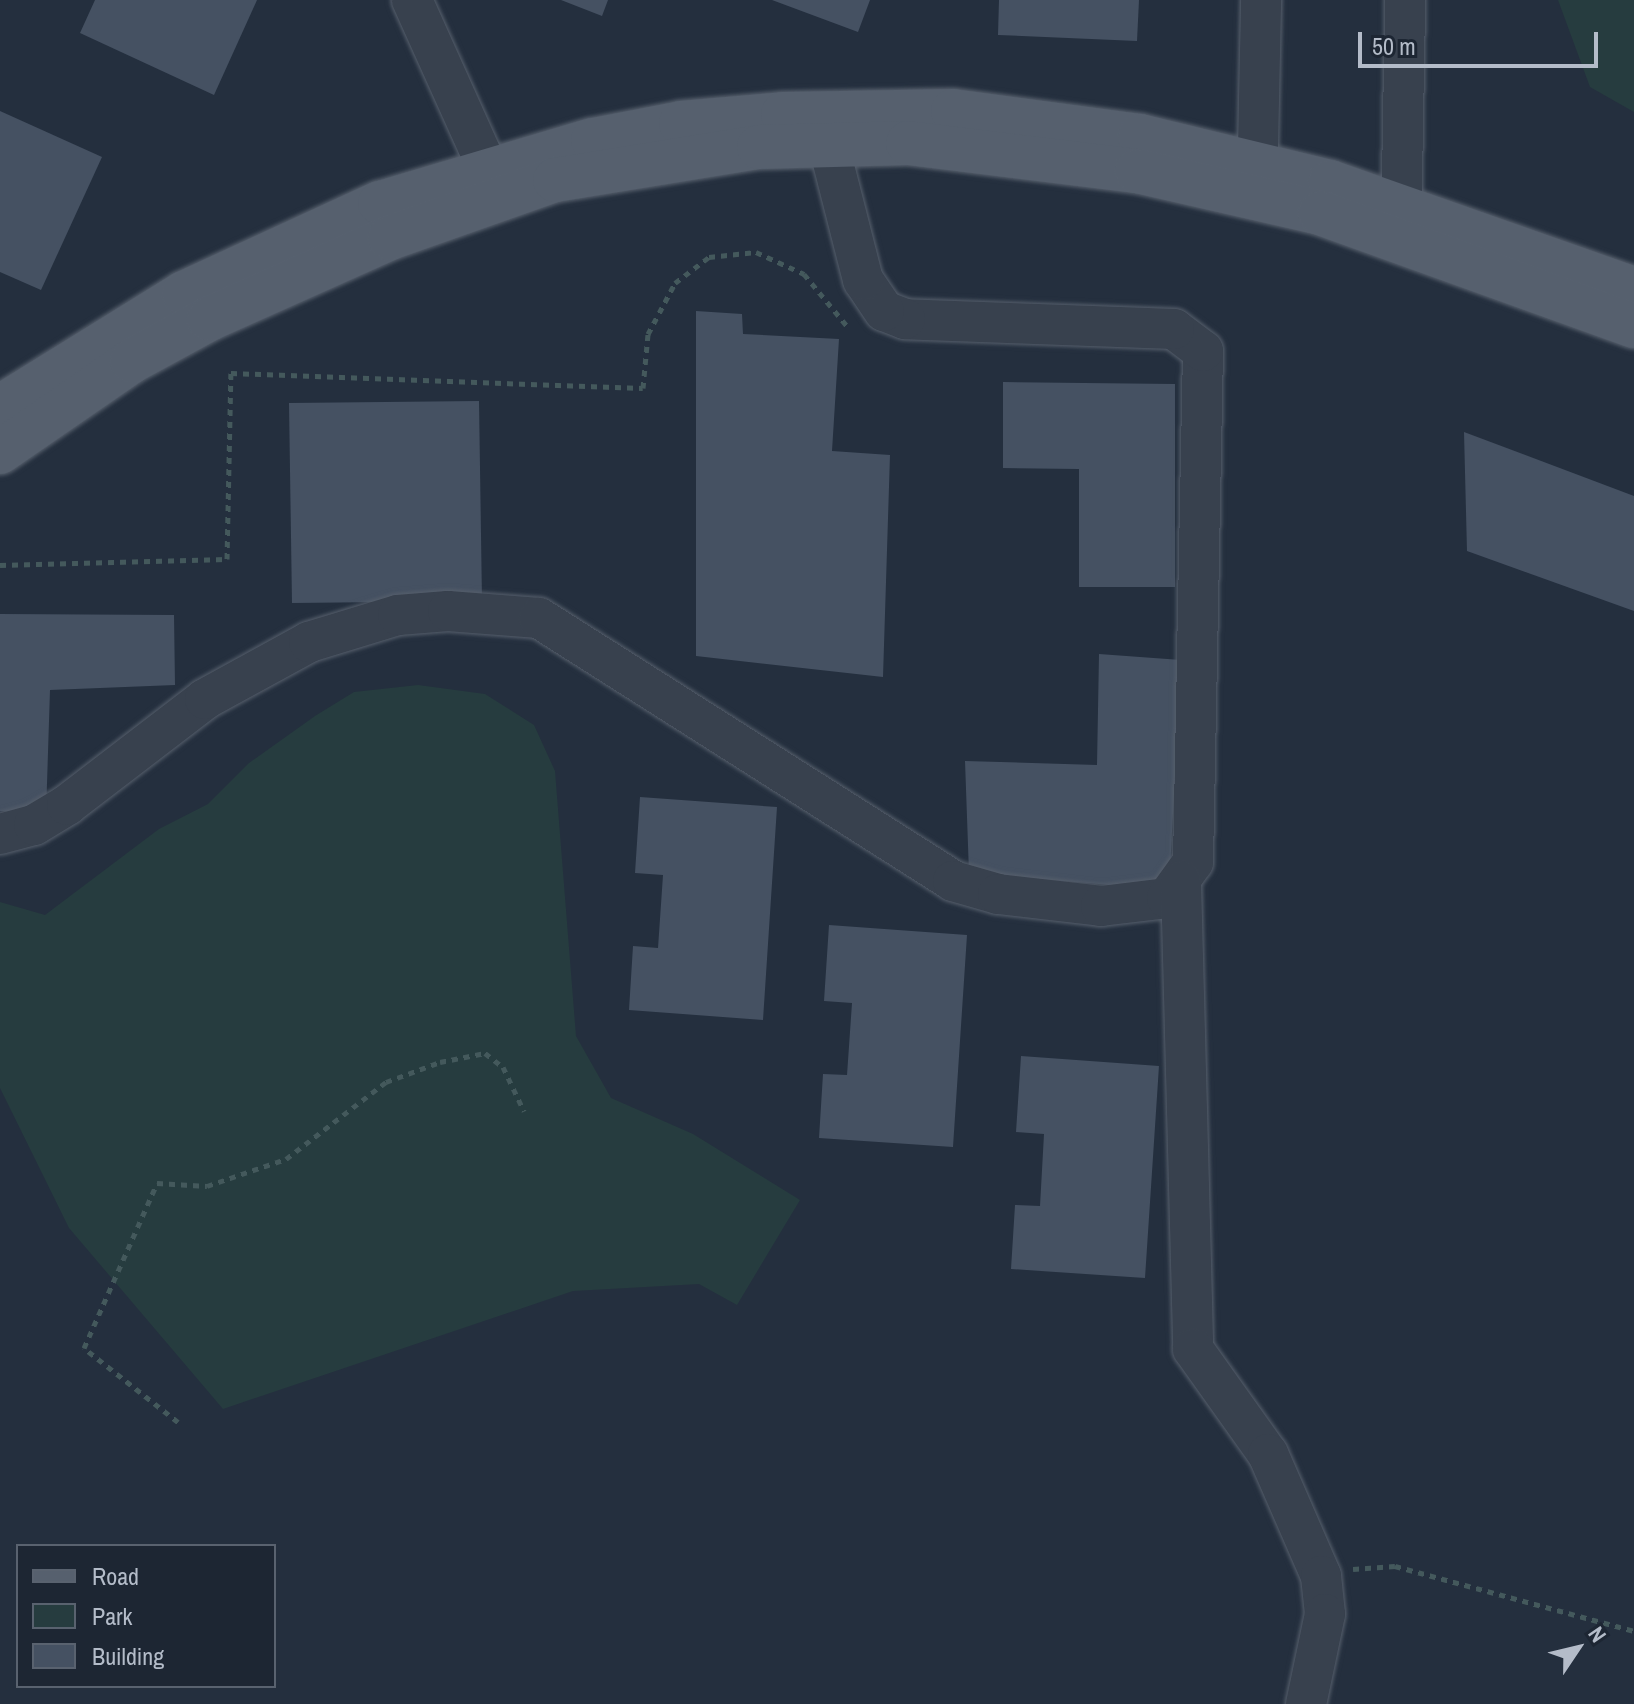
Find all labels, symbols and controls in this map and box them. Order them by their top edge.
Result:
scale bar [1362,16,1602,66]
text: 50 m [1372,30,1416,62]
legend [16,1544,276,1688]
text: Road [92,1560,139,1592]
text: Park [92,1600,132,1632]
north arrow [1538,1608,1618,1688]
text: N [1582,1620,1614,1648]
text: Building [92,1640,164,1672]

